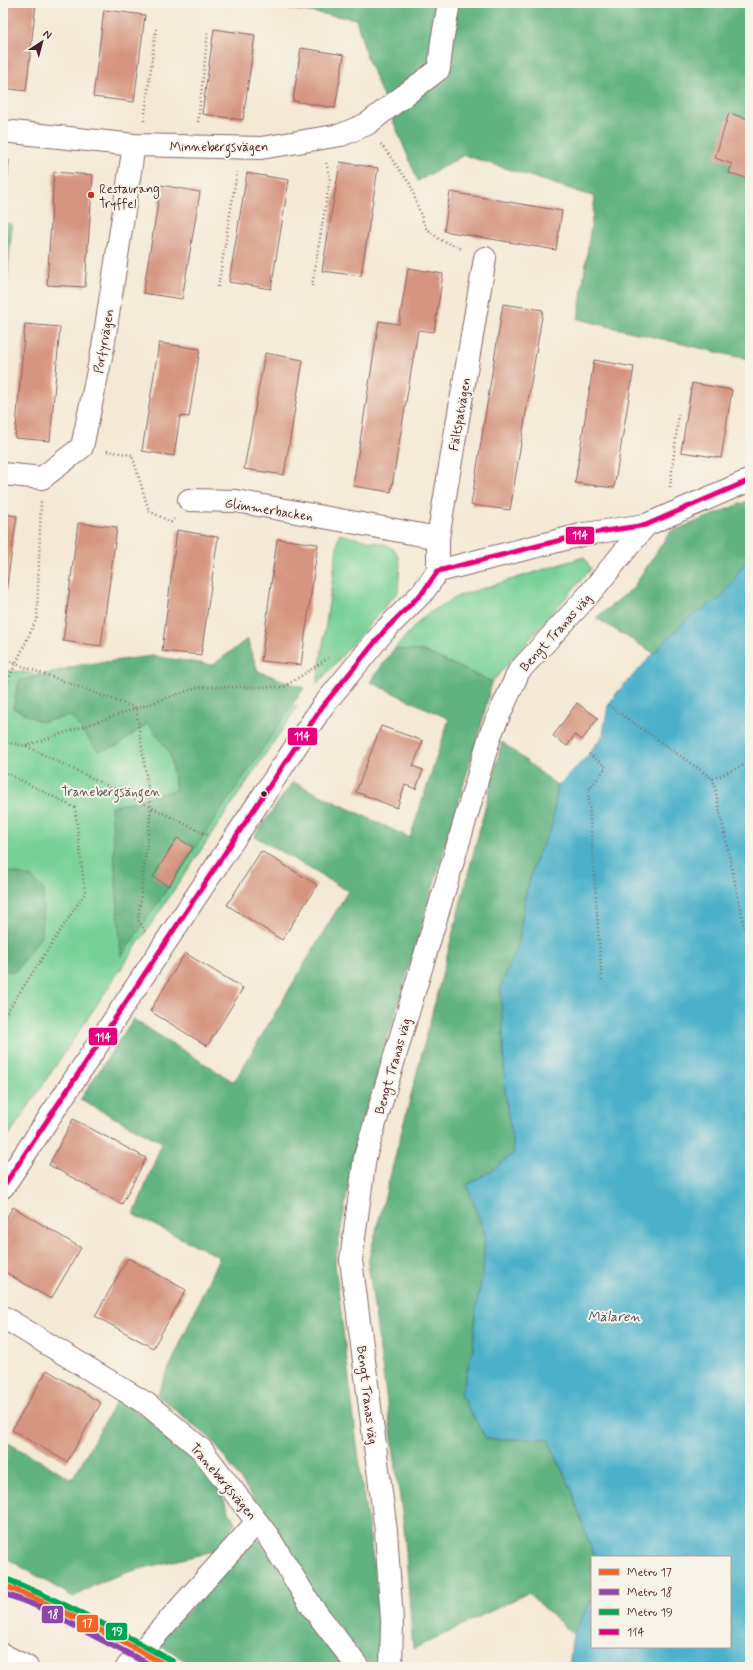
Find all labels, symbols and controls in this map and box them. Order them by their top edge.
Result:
north arrow [22,22,62,62]
text: N [40,27,54,43]
street label: Minnebergsvägen [170,139,268,158]
place label: Restaurang Tryffel [99,181,160,213]
marker: Restaurang Tryffel [86,190,96,200]
street label: Porfyrvägen [90,308,119,375]
street label: Fältspatvägen [446,376,475,452]
street label: Glimmerbacken [223,495,314,526]
line badge: 114 [565,526,595,545]
text: 114 [572,529,589,543]
street label: Bengt Tranas väg [517,590,596,676]
line badge: 114 [287,727,318,746]
text: 114 [294,730,311,744]
park label: Tranebergsängen [61,784,161,803]
unlabelled marker [259,789,269,799]
street label: Bengt Tranas väg [372,1016,416,1117]
line badge: 114 [88,1027,118,1046]
text: 114 [95,1031,112,1045]
water label: Mälaren [587,1308,641,1326]
street label: Bengt Tranas väg [351,1345,381,1446]
street label: Tranebergsvägen [184,1440,260,1525]
legend [591,1556,731,1648]
text: Metro 17 [627,1565,672,1581]
text: Metro 18 [627,1585,672,1601]
line badge: 18 [41,1605,64,1624]
text: Metro 19 [627,1605,673,1621]
text: 18 [48,1608,58,1622]
line badge: 17 [76,1614,99,1633]
text: 17 [82,1617,93,1631]
line badge: 19 [105,1622,128,1641]
text: 19 [111,1625,123,1639]
text: 114 [627,1625,645,1641]

